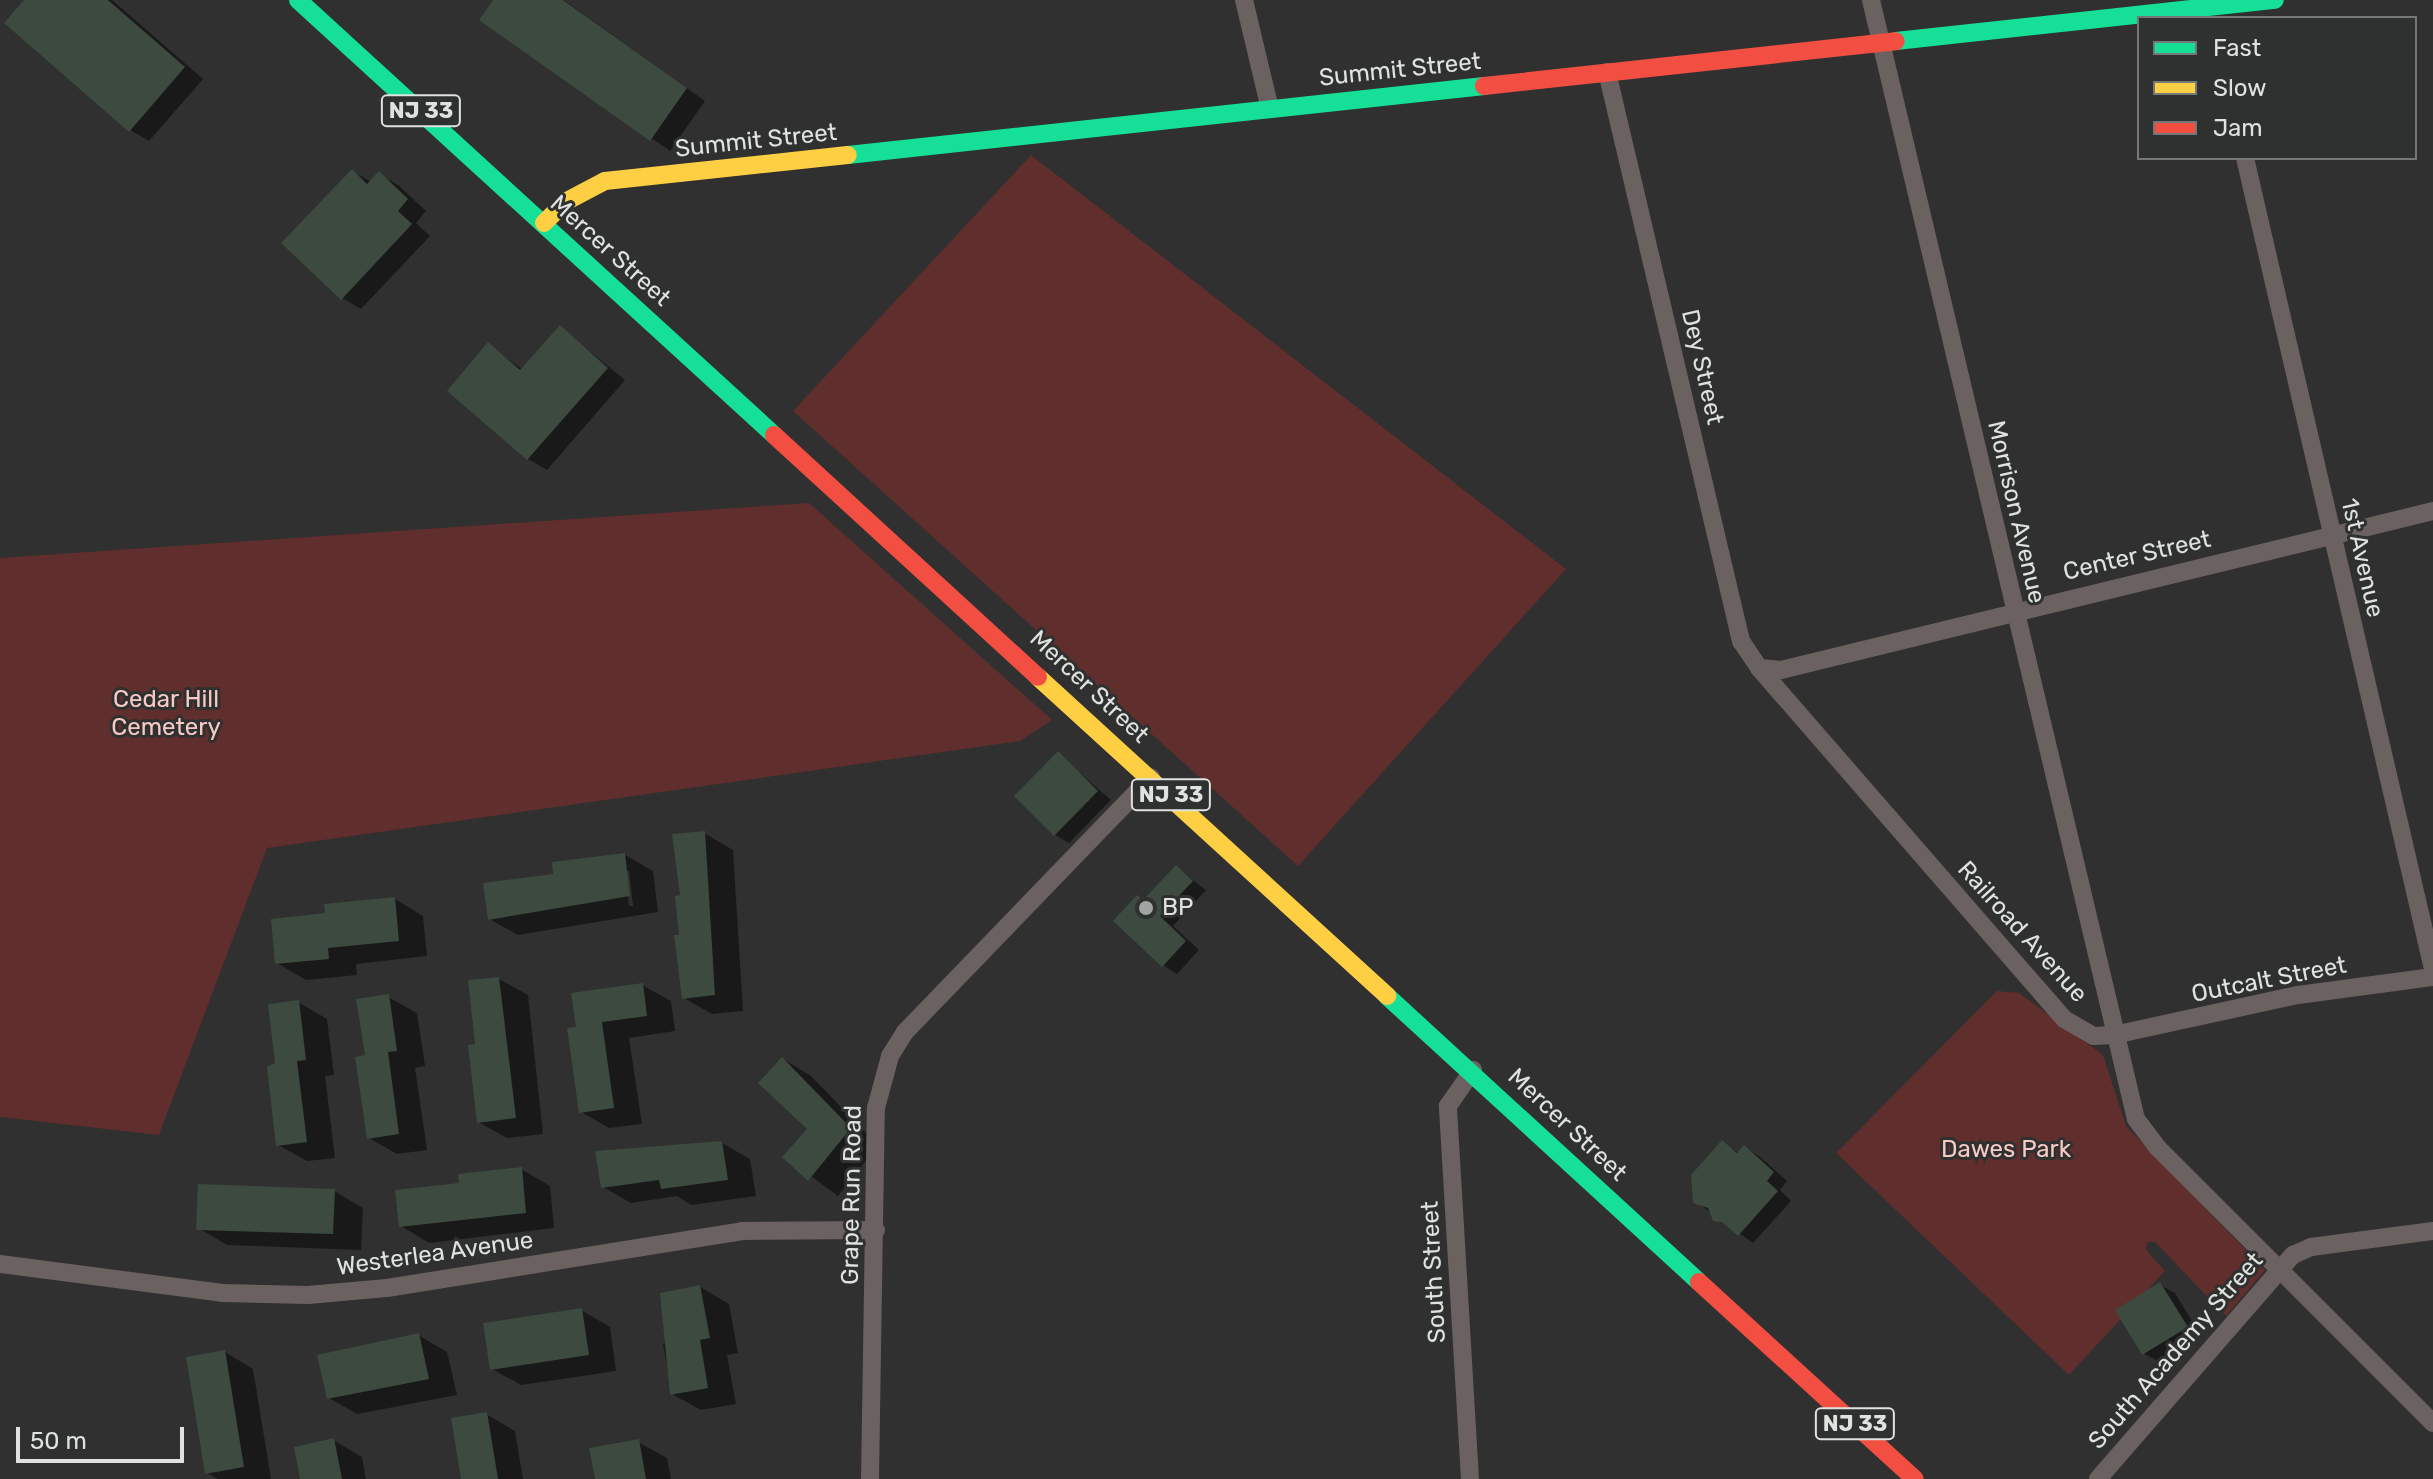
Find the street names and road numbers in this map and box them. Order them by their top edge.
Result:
street label: Summit Street [1318,47,1482,93]
road number: NJ 33 [379,93,463,129]
street label: Summit Street [674,118,838,164]
street label: Mercer Street [544,189,676,313]
street label: Dey Street [1675,306,1729,428]
street label: Morrison Avenue [1981,417,2051,607]
street label: 1st Avenue [2334,495,2390,621]
street label: Center Street [2060,525,2214,587]
street label: Mercer Street [1023,624,1155,750]
road number: NJ 33 [1129,777,1213,813]
street label: Railroad Avenue [1951,855,2093,1009]
street label: Outcalt Street [2189,951,2349,1009]
street label: Mercer Street [1501,1062,1633,1188]
street label: Grape Run Road [836,1105,868,1285]
street label: South Street [1416,1200,1452,1344]
street label: Westerlea Avenue [335,1226,535,1282]
street label: South Academy Street [2082,1246,2270,1456]
road number: NJ 33 [1813,1406,1897,1442]

